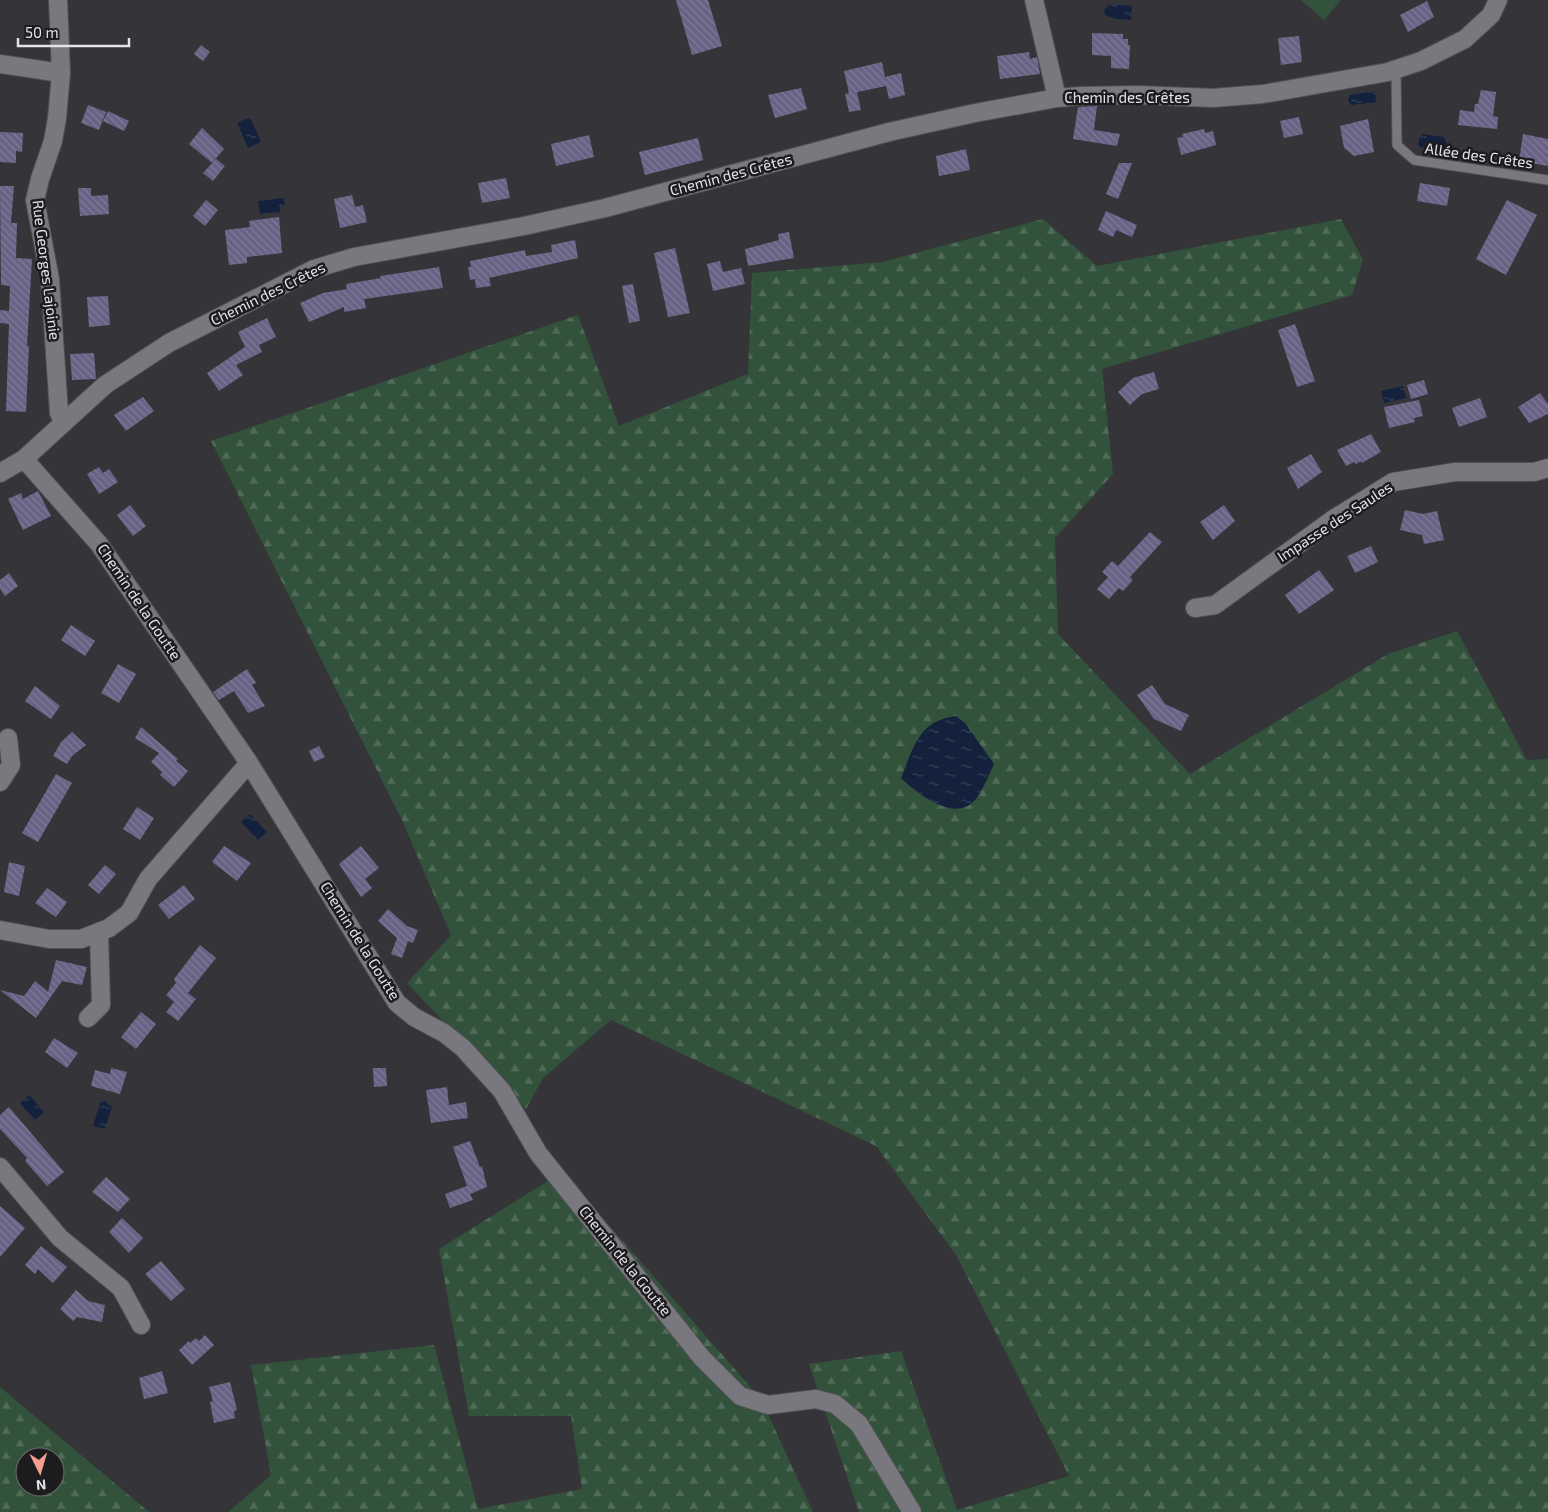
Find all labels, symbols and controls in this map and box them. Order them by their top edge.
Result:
scale bar [18,15,129,47]
text: 50 m [25,23,59,41]
street label: Chemin des Crêtes [1064,88,1190,106]
street label: Allée des Crêtes [1424,139,1534,172]
street label: Chemin des Crêtes [668,149,794,199]
street label: Rue Georges Lajoinie [28,199,65,341]
street label: Chemin des Crêtes [207,257,328,329]
street label: Impasse des Saules [1274,477,1395,565]
street label: Chemin de la Goutte [94,540,185,663]
street label: Chemin de la Goutte [317,878,405,1003]
street label: Chemin de la Goutte [576,1202,676,1319]
north arrow [15,1447,65,1497]
text: N [35,1477,47,1494]

